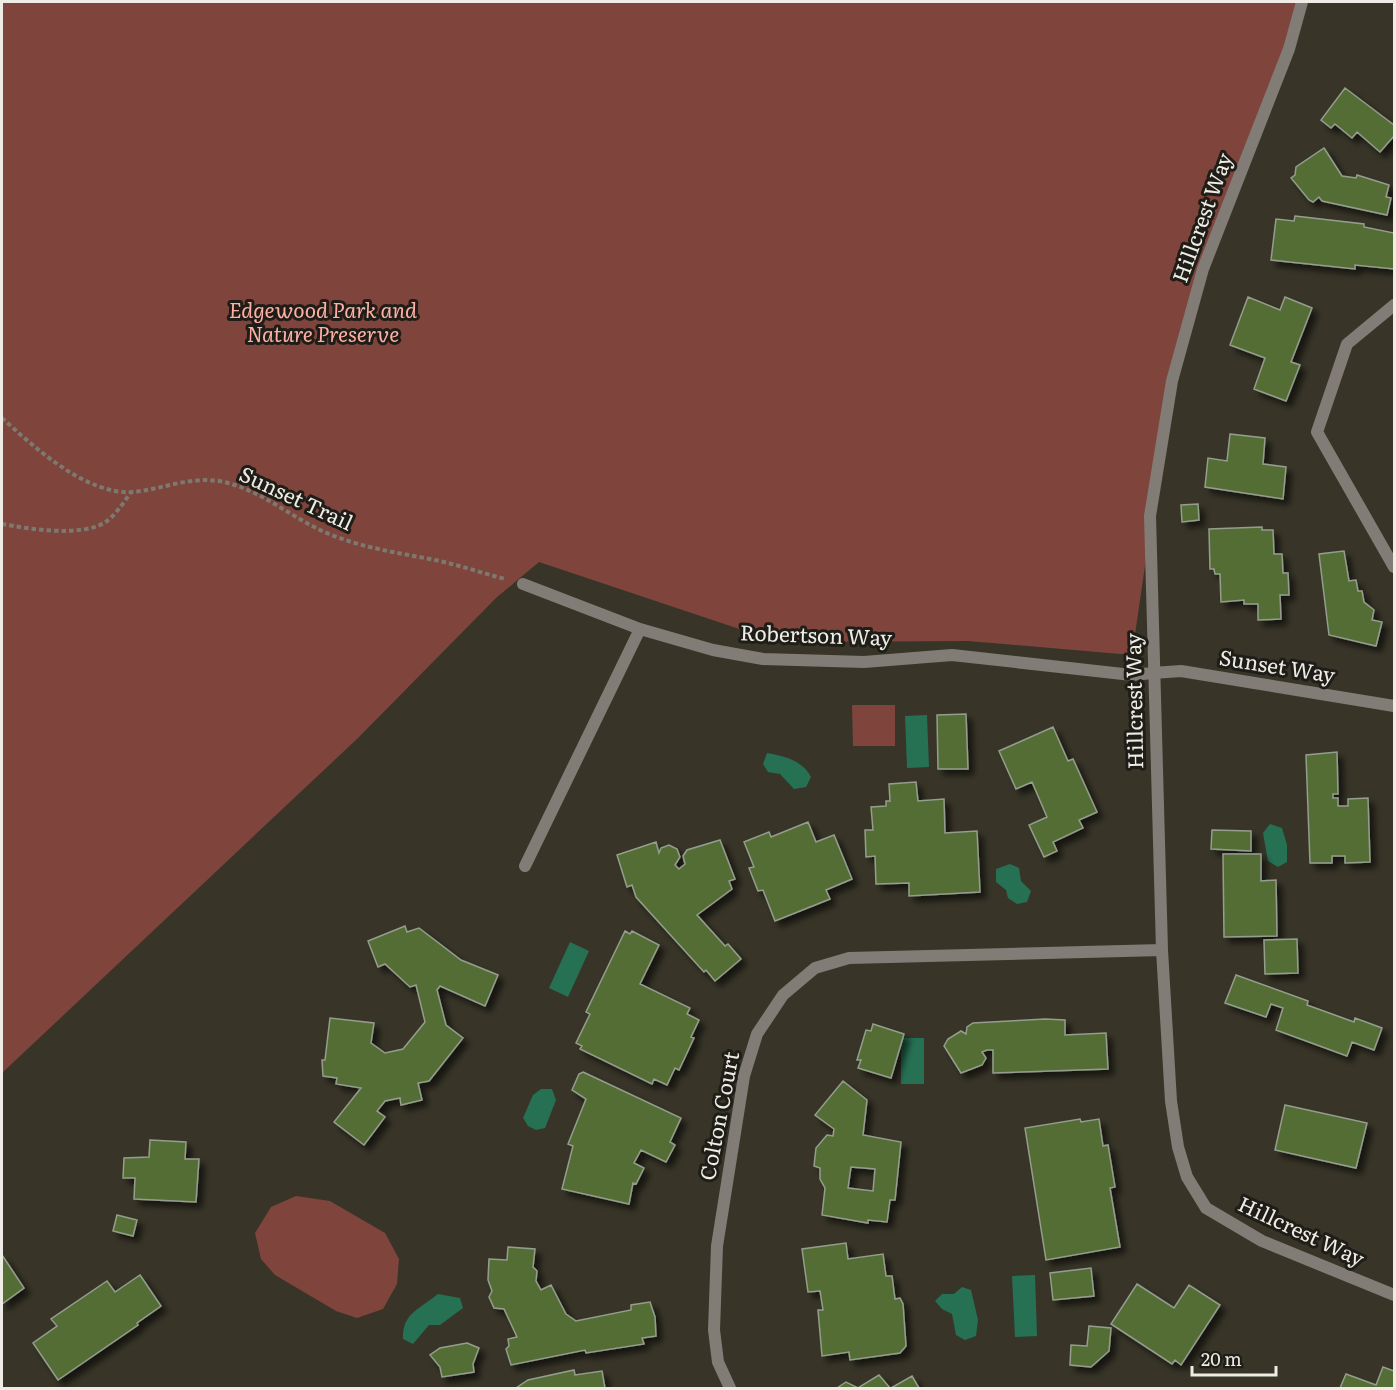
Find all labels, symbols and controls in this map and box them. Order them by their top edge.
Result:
street label: Hillcrest Way [1163,147,1239,286]
park label: Edgewood Park and Nature Preserve [229,293,417,348]
street label: Sunset Trail [235,457,359,537]
street label: Robertson Way [739,615,894,652]
street label: Hillcrest Way [1116,632,1149,769]
street label: Sunset Way [1217,640,1338,689]
street label: Colton Court [690,1048,745,1183]
street label: Hillcrest Way [1234,1187,1371,1273]
scale bar [1192,1339,1276,1377]
text: 20 m [1201,1345,1242,1372]

